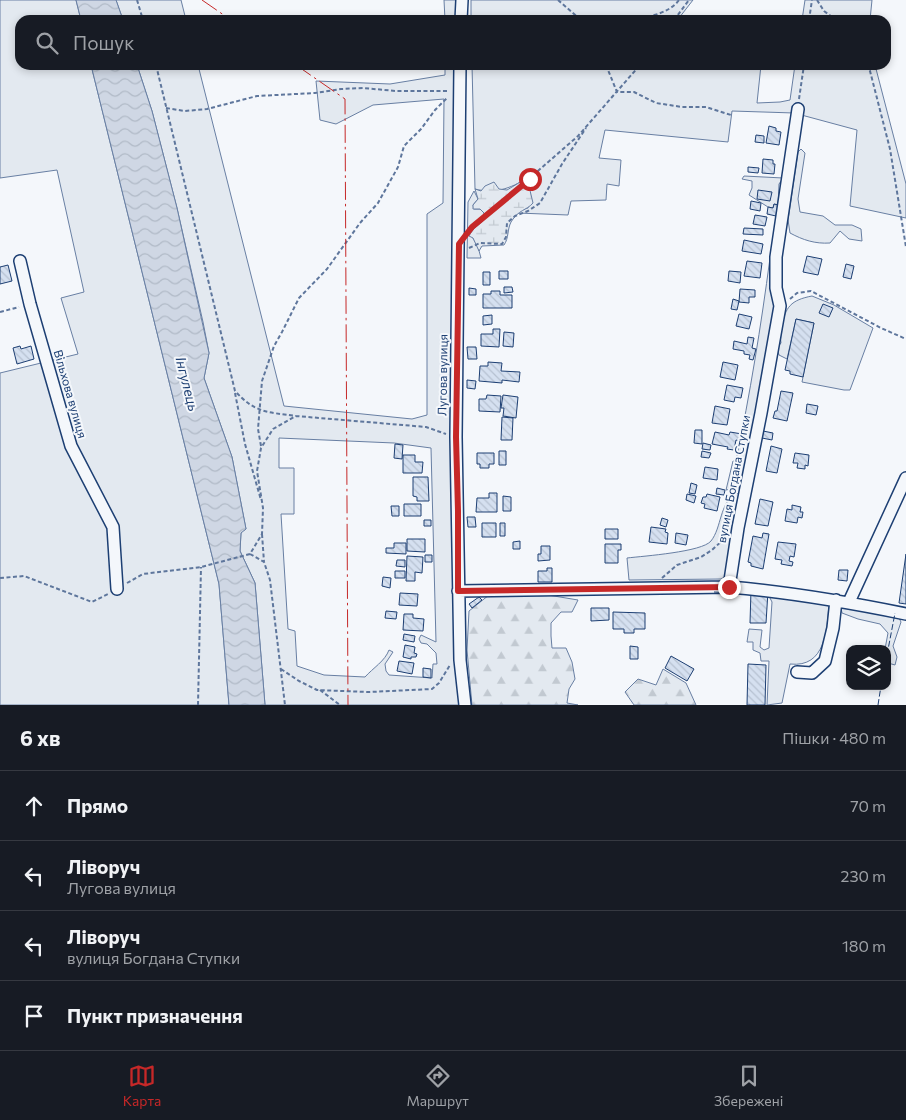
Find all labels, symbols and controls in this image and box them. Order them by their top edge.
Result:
search box [15,15,891,70]
icon: search [33,29,61,57]
text: Пошук [73,31,134,54]
route start [519,168,542,191]
street label: Лугова вулиця [434,334,450,416]
street label: Вільхова вулиця [52,348,90,440]
water label: Інгулець [173,355,202,413]
street label: вулиця Богдана Ступки [714,414,752,544]
route end [718,576,741,599]
map controls [846,645,891,690]
button: layers [846,645,891,690]
text: 6 хв [20,725,60,750]
text: Пішки · 480 m [782,728,886,747]
icon: ahead [20,792,48,820]
text: Прямо [67,794,128,817]
text: 70 m [850,796,886,815]
text: Ліворуч [67,855,140,878]
icon: left [20,862,48,890]
text: 230 m [841,866,886,885]
text: Лугова вулиця [67,878,176,897]
text: Ліворуч [67,925,140,948]
icon: left [20,932,48,960]
text: 180 m [842,936,886,955]
text: вулиця Богдана Ступки [67,948,240,967]
icon: arrive [20,1002,48,1030]
text: Пункт призначення [67,1004,243,1027]
tab: Карта [123,1062,161,1109]
tab: Маршрут [407,1062,469,1109]
tab: Збережені [714,1062,783,1109]

